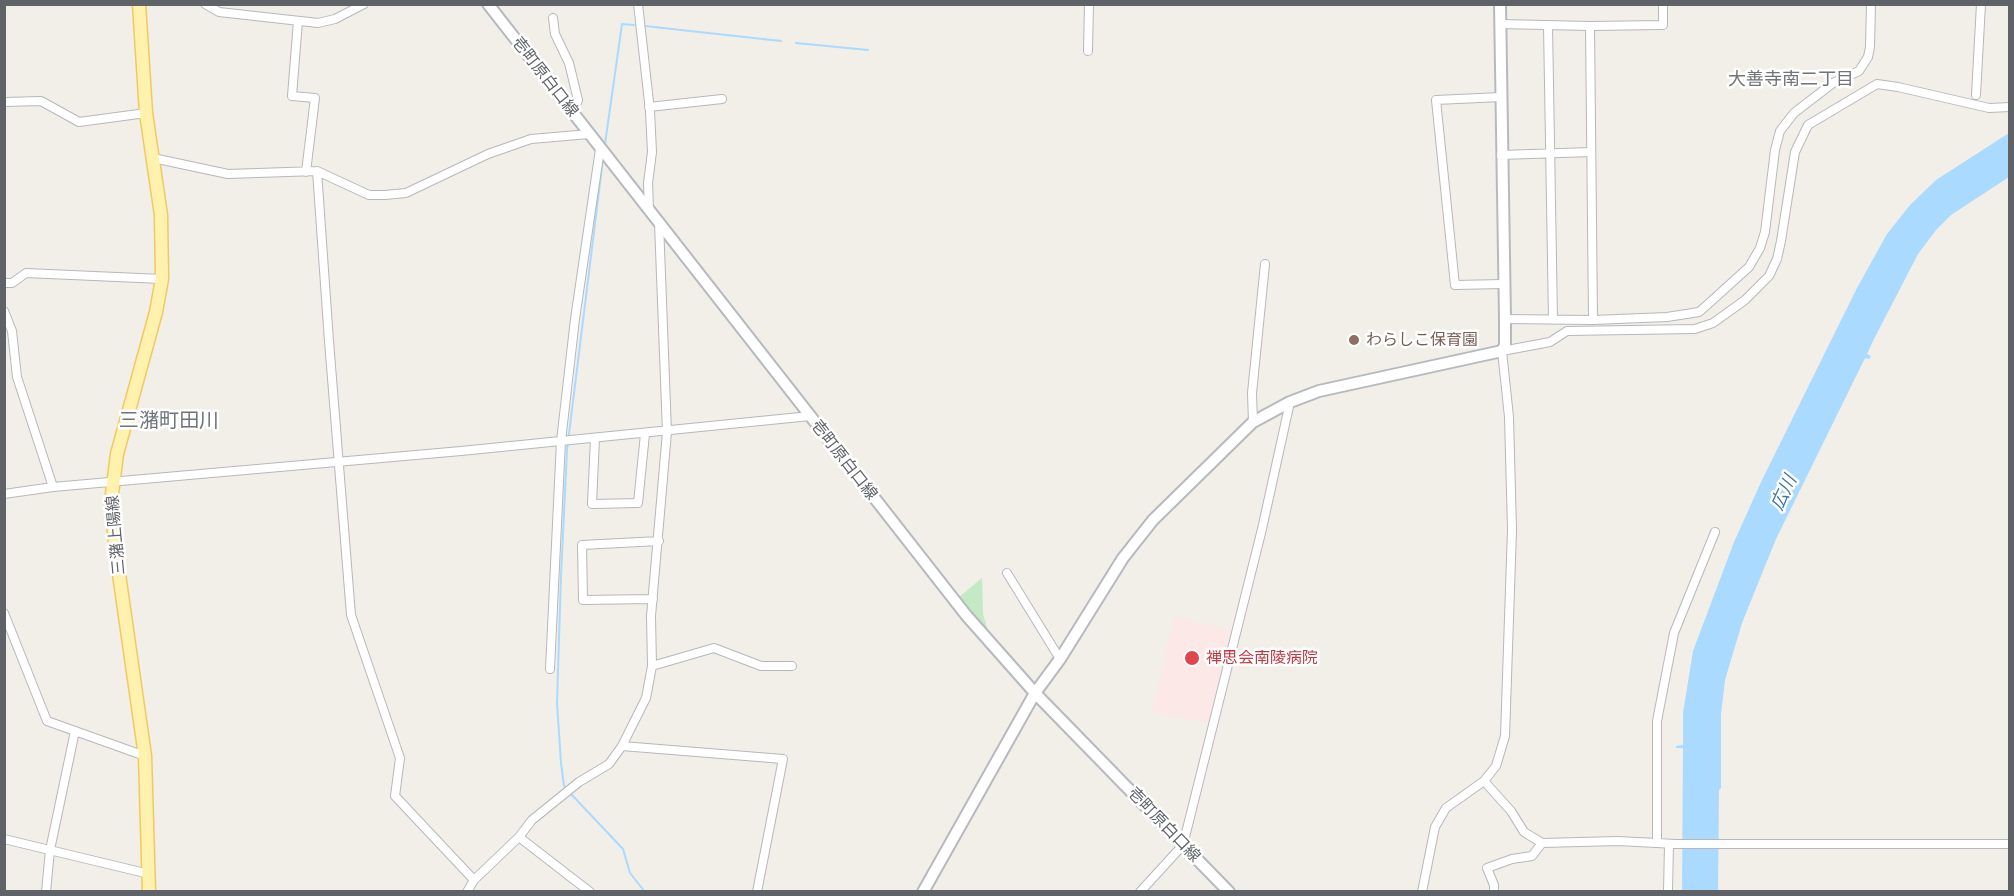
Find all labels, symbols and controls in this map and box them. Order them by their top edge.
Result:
street label: 壱町原白口線 [508,33,582,121]
district label: 大善寺南二丁目 [1728,69,1854,91]
place label: わらしこ保育園 [1366,330,1478,350]
marker: わらしこ保育園 [1347,333,1361,347]
district label: 三潴町田川 [119,409,219,433]
street label: 壱町原白口線 [807,416,881,504]
water label: 広川 [1767,472,1801,514]
street label: 三潴上陽線 [103,494,129,576]
place label: 禅思会南陵病院 [1206,648,1318,668]
marker: 禅思会南陵病院 [1183,649,1201,667]
street label: 壱町原白口線 [1124,784,1204,866]

